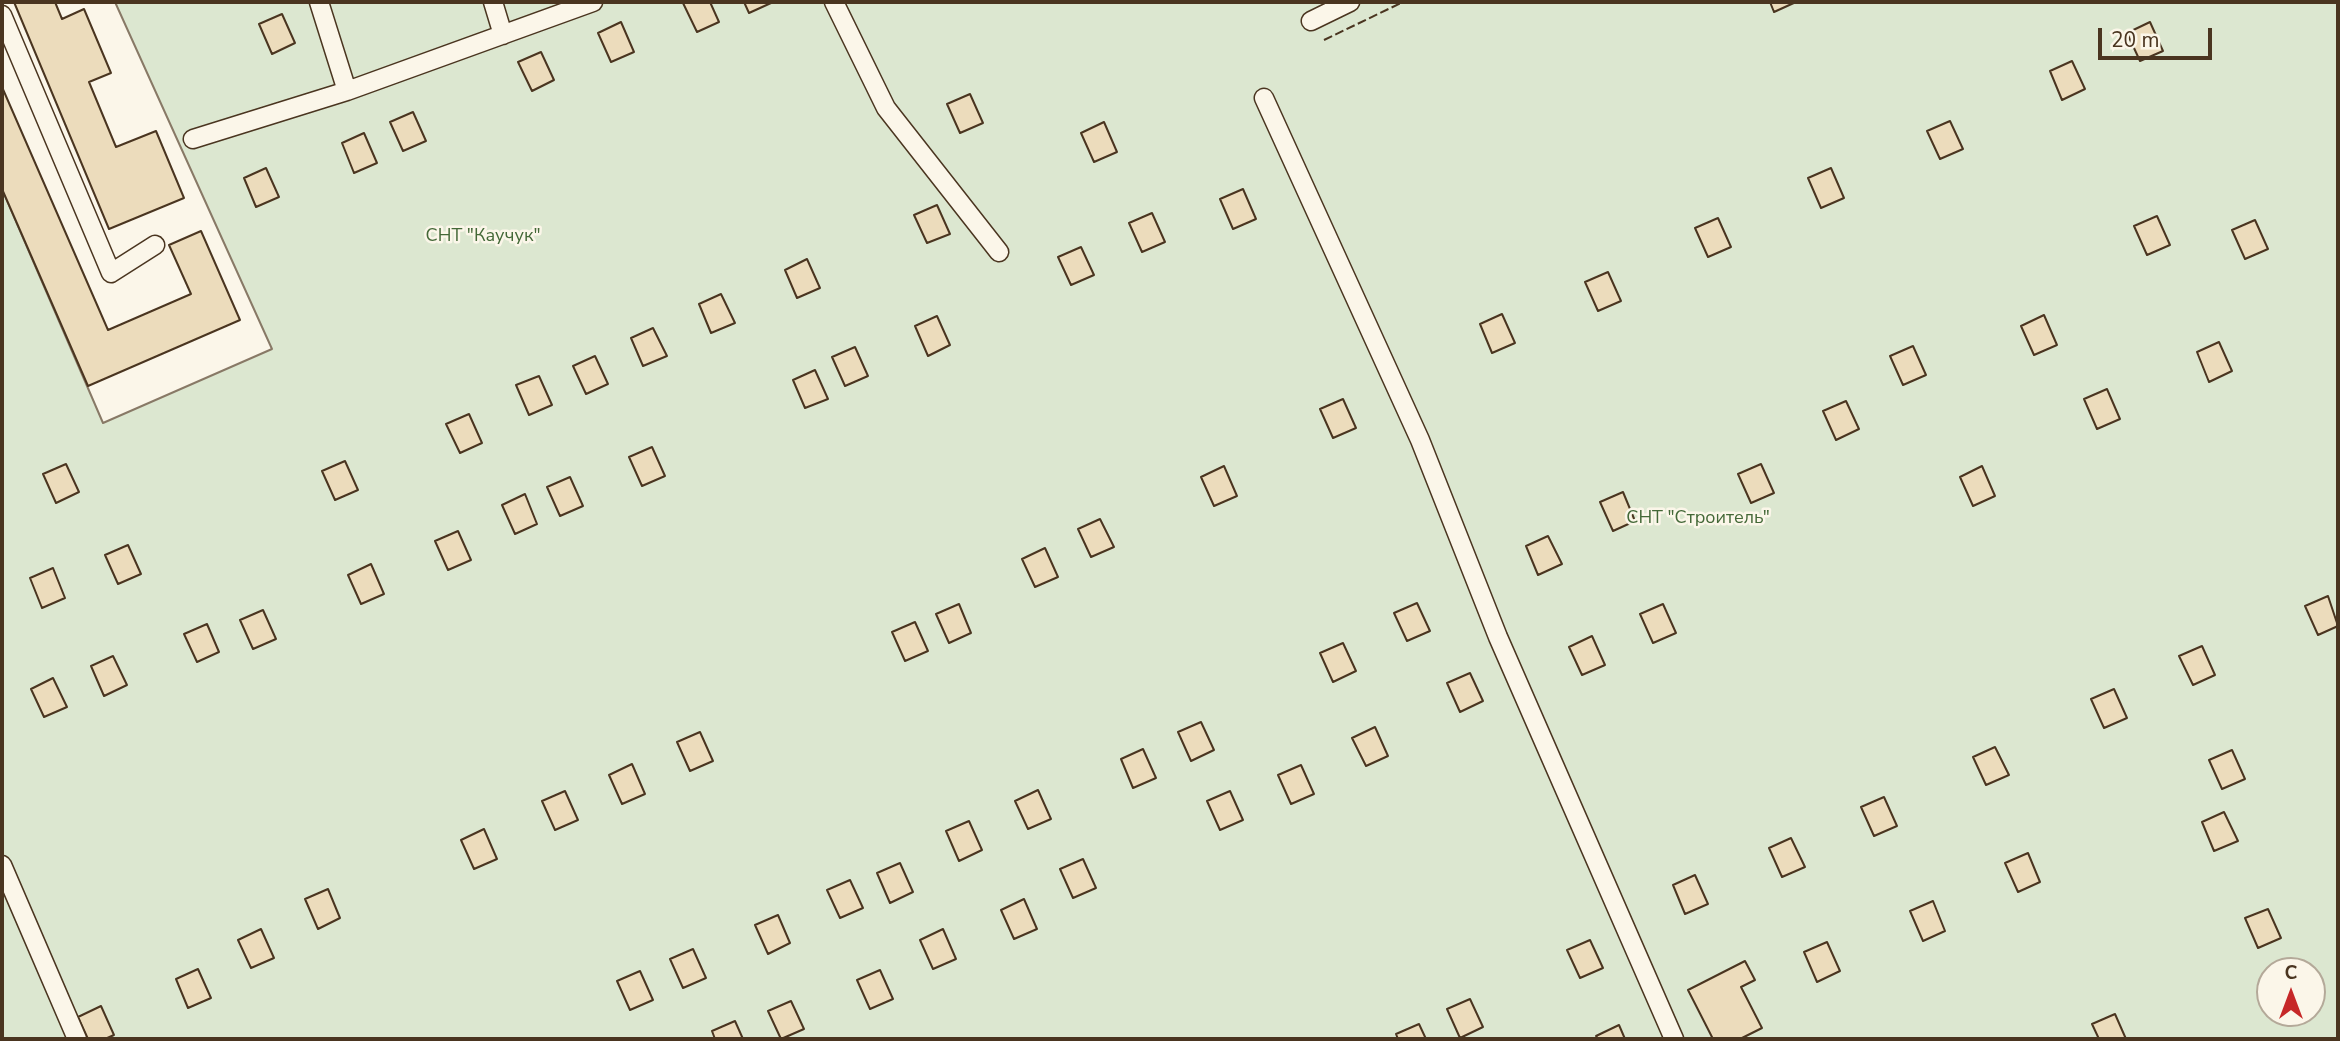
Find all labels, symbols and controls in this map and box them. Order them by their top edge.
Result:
scale bar [2102,14,2216,58]
text: 20 m [2111,26,2160,54]
park label: СНТ "Каучук" [426,226,540,248]
park label: СНТ "Строитель" [1626,508,1770,530]
north arrow [2256,957,2326,1027]
text: С [2285,960,2297,986]

